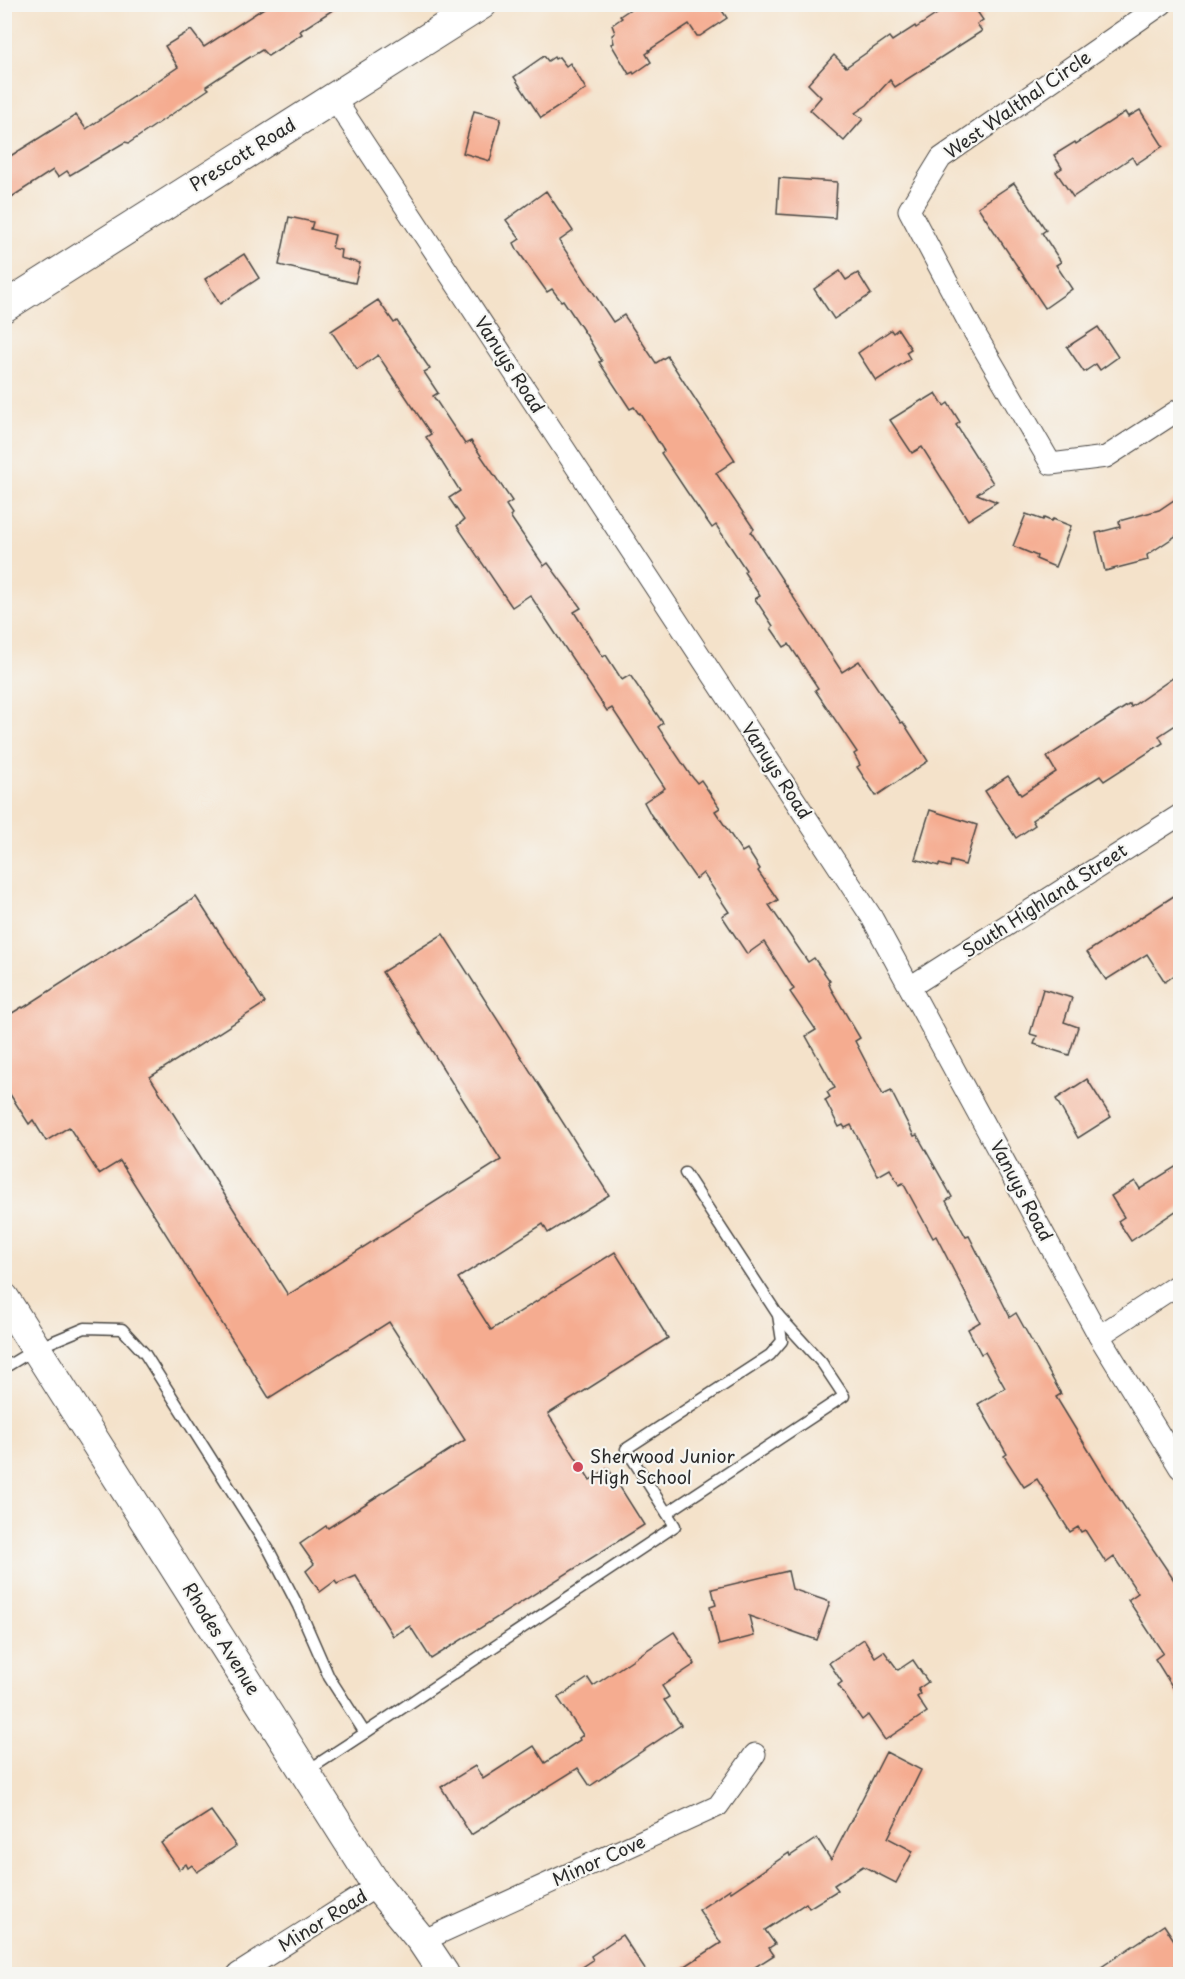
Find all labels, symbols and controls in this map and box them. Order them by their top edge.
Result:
street label: West Walthal Circle [938,43,1096,165]
street label: Prescott Road [184,110,301,197]
street label: Vanuys Road [469,310,552,418]
street label: Vanuys Road [736,716,819,824]
street label: South Highland Street [956,836,1132,963]
street label: Vanuys Road [984,1135,1060,1246]
place label: Sherwood Junior High School [590,1442,735,1490]
marker: Sherwood Junior High School [571,1460,585,1474]
street label: Rhodes Avenue [177,1577,268,1700]
street label: Minor Cove [548,1827,649,1892]
street label: Minor Road [272,1882,372,1958]

